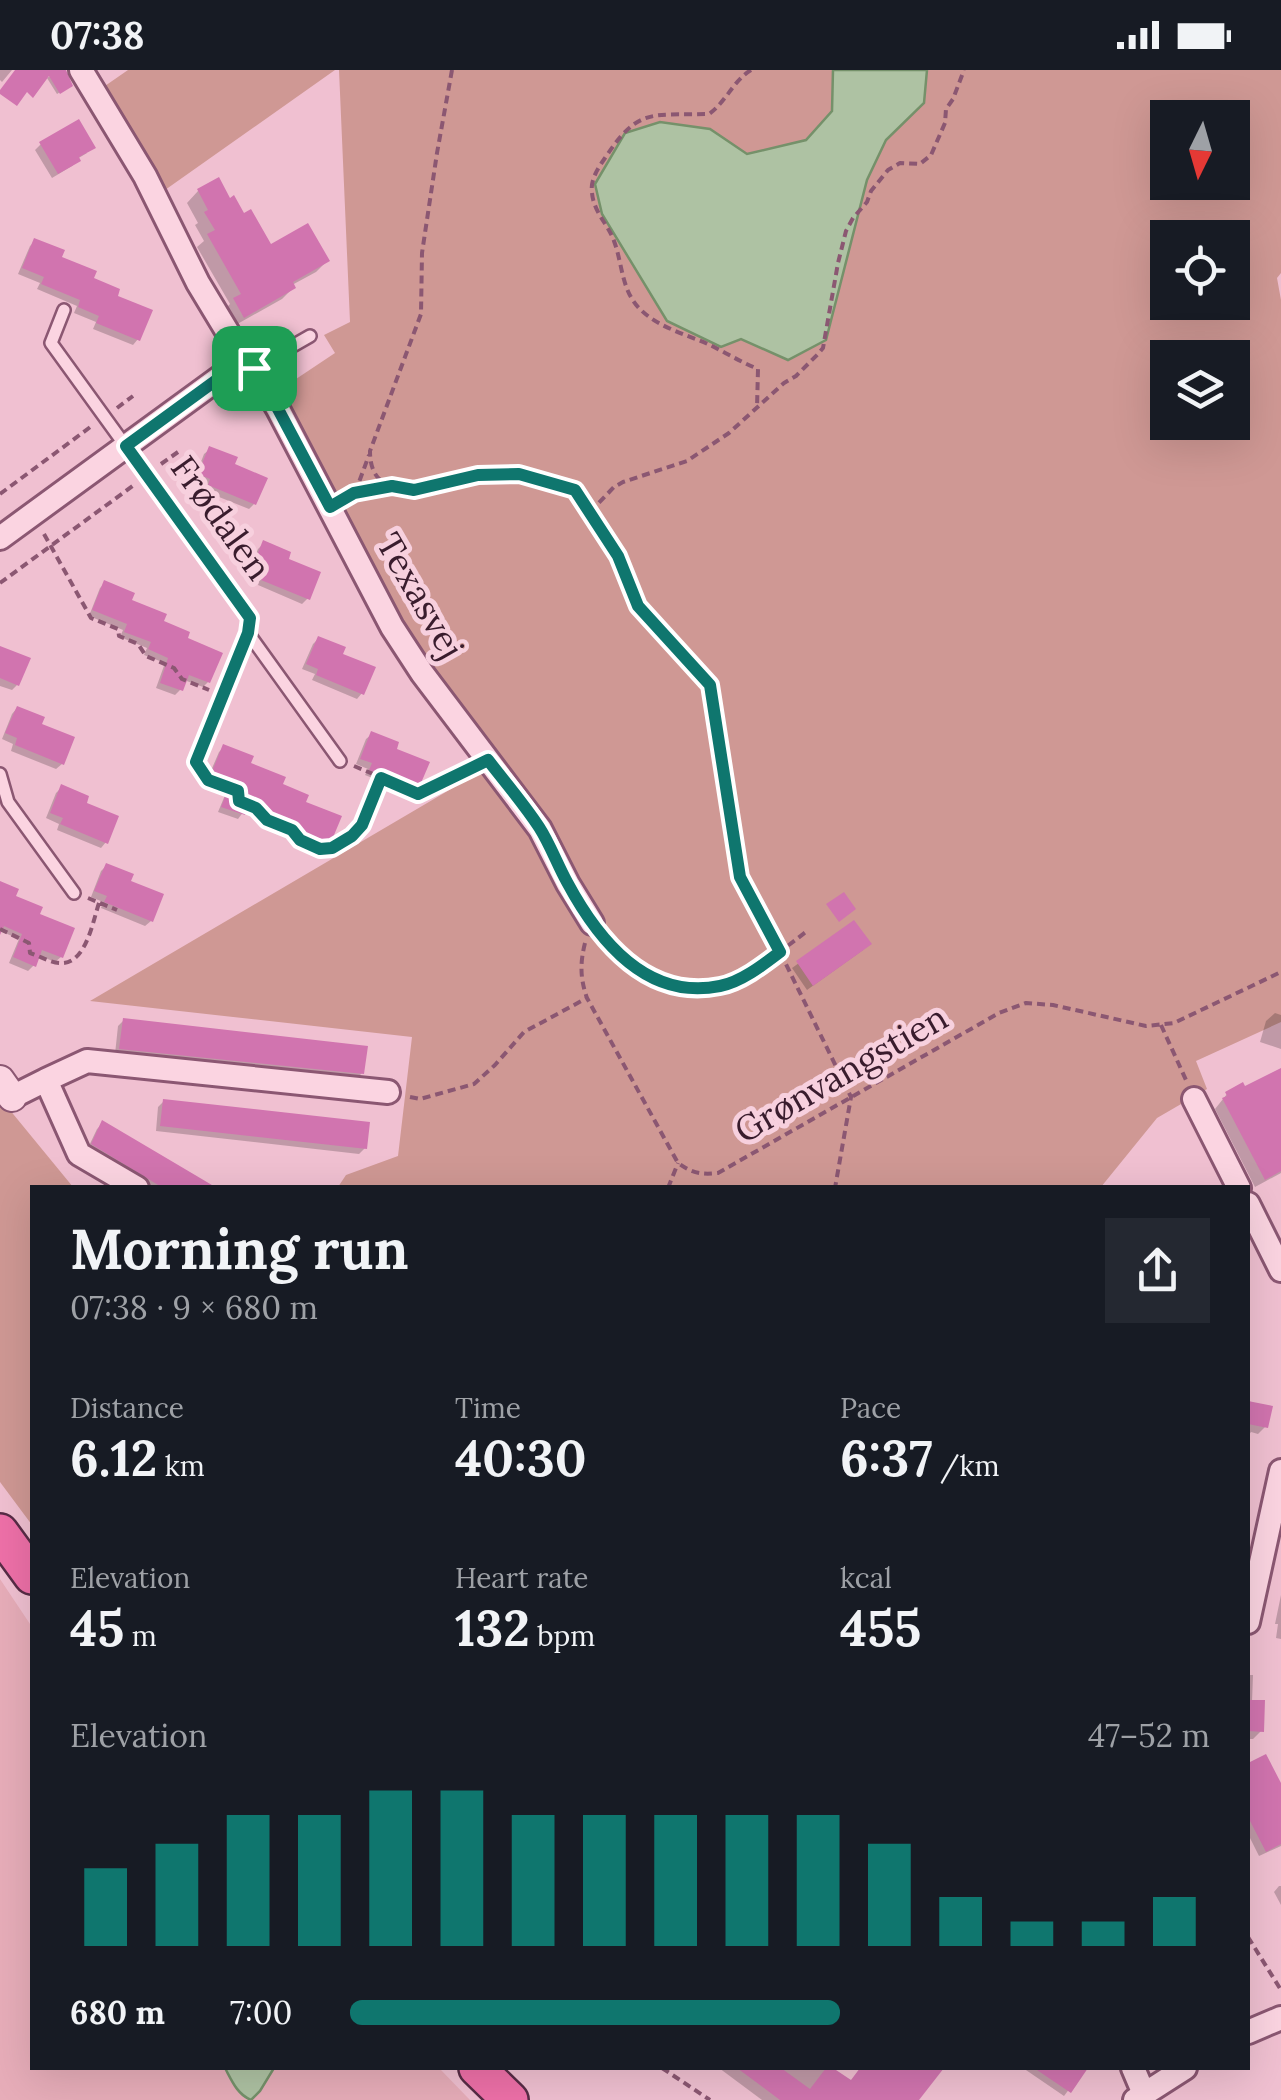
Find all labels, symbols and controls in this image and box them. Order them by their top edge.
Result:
text: 07:38 [50,11,145,59]
north arrow [1150,100,1250,200]
map controls [1150,100,1250,440]
button: locate [1150,220,1250,320]
pin [212,326,297,411]
button: layers [1150,340,1250,440]
icon: arrive [227,341,282,396]
street label: Frødalen [161,447,282,589]
street label: Texasvej [366,525,474,667]
street label: Grønvangstien [726,994,955,1153]
text: Morning run [70,1214,408,1284]
button: share [1105,1218,1210,1323]
text: 07:38 · 9 × 680 m [70,1287,318,1328]
text: Distance [70,1390,184,1426]
text: Time [455,1390,521,1426]
text: Pace [840,1390,901,1426]
text: 6.12 [70,1426,157,1490]
text: 40:30 [455,1426,586,1490]
text: 6:37 [840,1426,933,1490]
text: km [157,1448,205,1484]
text: /km [933,1448,999,1484]
text: Elevation [70,1560,190,1596]
text: Heart rate [455,1560,589,1596]
text: kcal [840,1560,892,1596]
text: 45 [70,1596,124,1660]
text: 132 [455,1596,530,1660]
text: 455 [840,1596,921,1660]
text: m [124,1618,157,1654]
text: bpm [530,1618,595,1654]
text: Elevation [70,1715,207,1756]
text: 47–52 m [1088,1715,1210,1756]
text: 680 m [70,1992,165,2033]
text: 7:00 [230,1992,293,2033]

